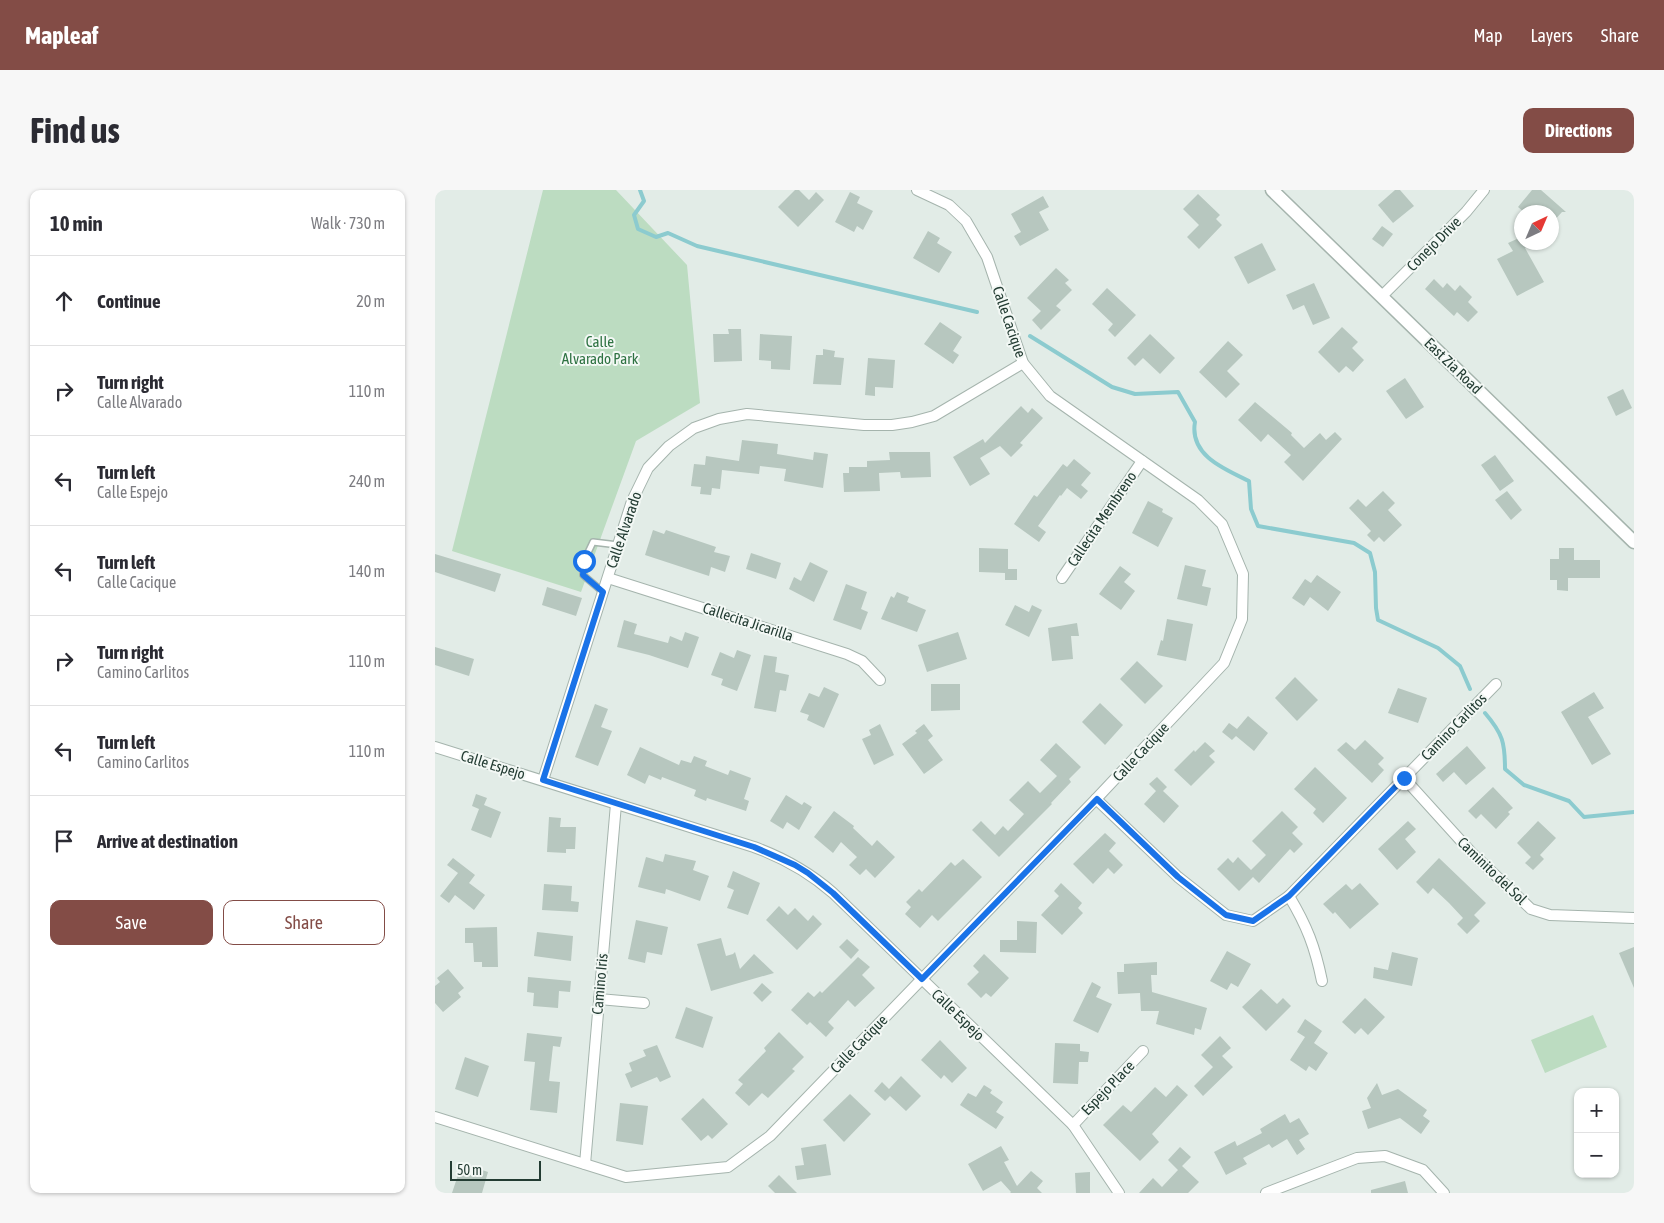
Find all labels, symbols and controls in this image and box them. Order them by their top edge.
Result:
text: Mapleaf [25,22,98,49]
text: Map [1473,25,1502,46]
text: Layers [1530,25,1573,46]
text: Share [1601,25,1639,46]
button: Directions [1523,108,1634,153]
text: Find us [30,110,120,150]
north arrow [1514,205,1559,250]
text: 10 min [50,211,103,235]
street label: Conejo Drive [1403,213,1464,274]
text: Walk · 730 m [311,214,385,232]
street label: Calle Cacique [989,284,1030,360]
icon: ahead [50,287,78,315]
text: Continue [97,290,161,312]
text: 20 m [356,292,385,310]
park label: Calle Alvarado Park [562,333,639,367]
street label: East Zia Road [1421,334,1485,397]
text: Turn right [97,371,164,393]
icon: right [50,377,78,405]
text: 110 m [349,382,385,400]
text: Calle Alvarado [97,393,182,411]
text: Turn left [97,461,155,483]
icon: left [50,467,78,495]
street label: Callecita Membreno [1064,468,1140,569]
text: 240 m [349,472,385,490]
text: Calle Espejo [97,483,168,501]
street label: Calle Alvarado [602,489,645,570]
route start [573,550,596,573]
text: Turn left [97,551,155,573]
icon: left [50,557,78,585]
text: 140 m [349,562,385,580]
text: Calle Cacique [97,573,176,591]
street label: Callecita Jicarilla [701,599,796,644]
text: Turn right [97,641,164,663]
icon: right [50,647,78,675]
text: 110 m [349,652,385,670]
text: Camino Carlitos [97,663,189,681]
street label: Camino Carlitos [1417,690,1490,764]
street label: Calle Cacique [1109,719,1172,785]
text: Turn left [97,731,155,753]
icon: left [50,737,78,765]
text: 110 m [349,742,385,760]
street label: Calle Espejo [459,747,527,782]
text: Camino Carlitos [97,753,189,771]
route end [1393,767,1416,790]
icon: arrive [50,827,78,855]
text: Arrive at destination [97,830,238,852]
street label: Caminito del Sol [1454,834,1530,908]
button: Save [50,900,213,945]
button: Share [223,900,385,945]
street label: Camino Iris [588,953,611,1015]
street label: Calle Espejo [929,985,988,1044]
street label: Calle Cacique [827,1011,891,1076]
street label: Espejo Place [1078,1057,1138,1118]
map controls [1574,1088,1619,1178]
button: + [1574,1088,1619,1133]
button: − [1574,1133,1619,1178]
scale bar [450,1158,541,1181]
text: 50 m [457,1162,482,1178]

